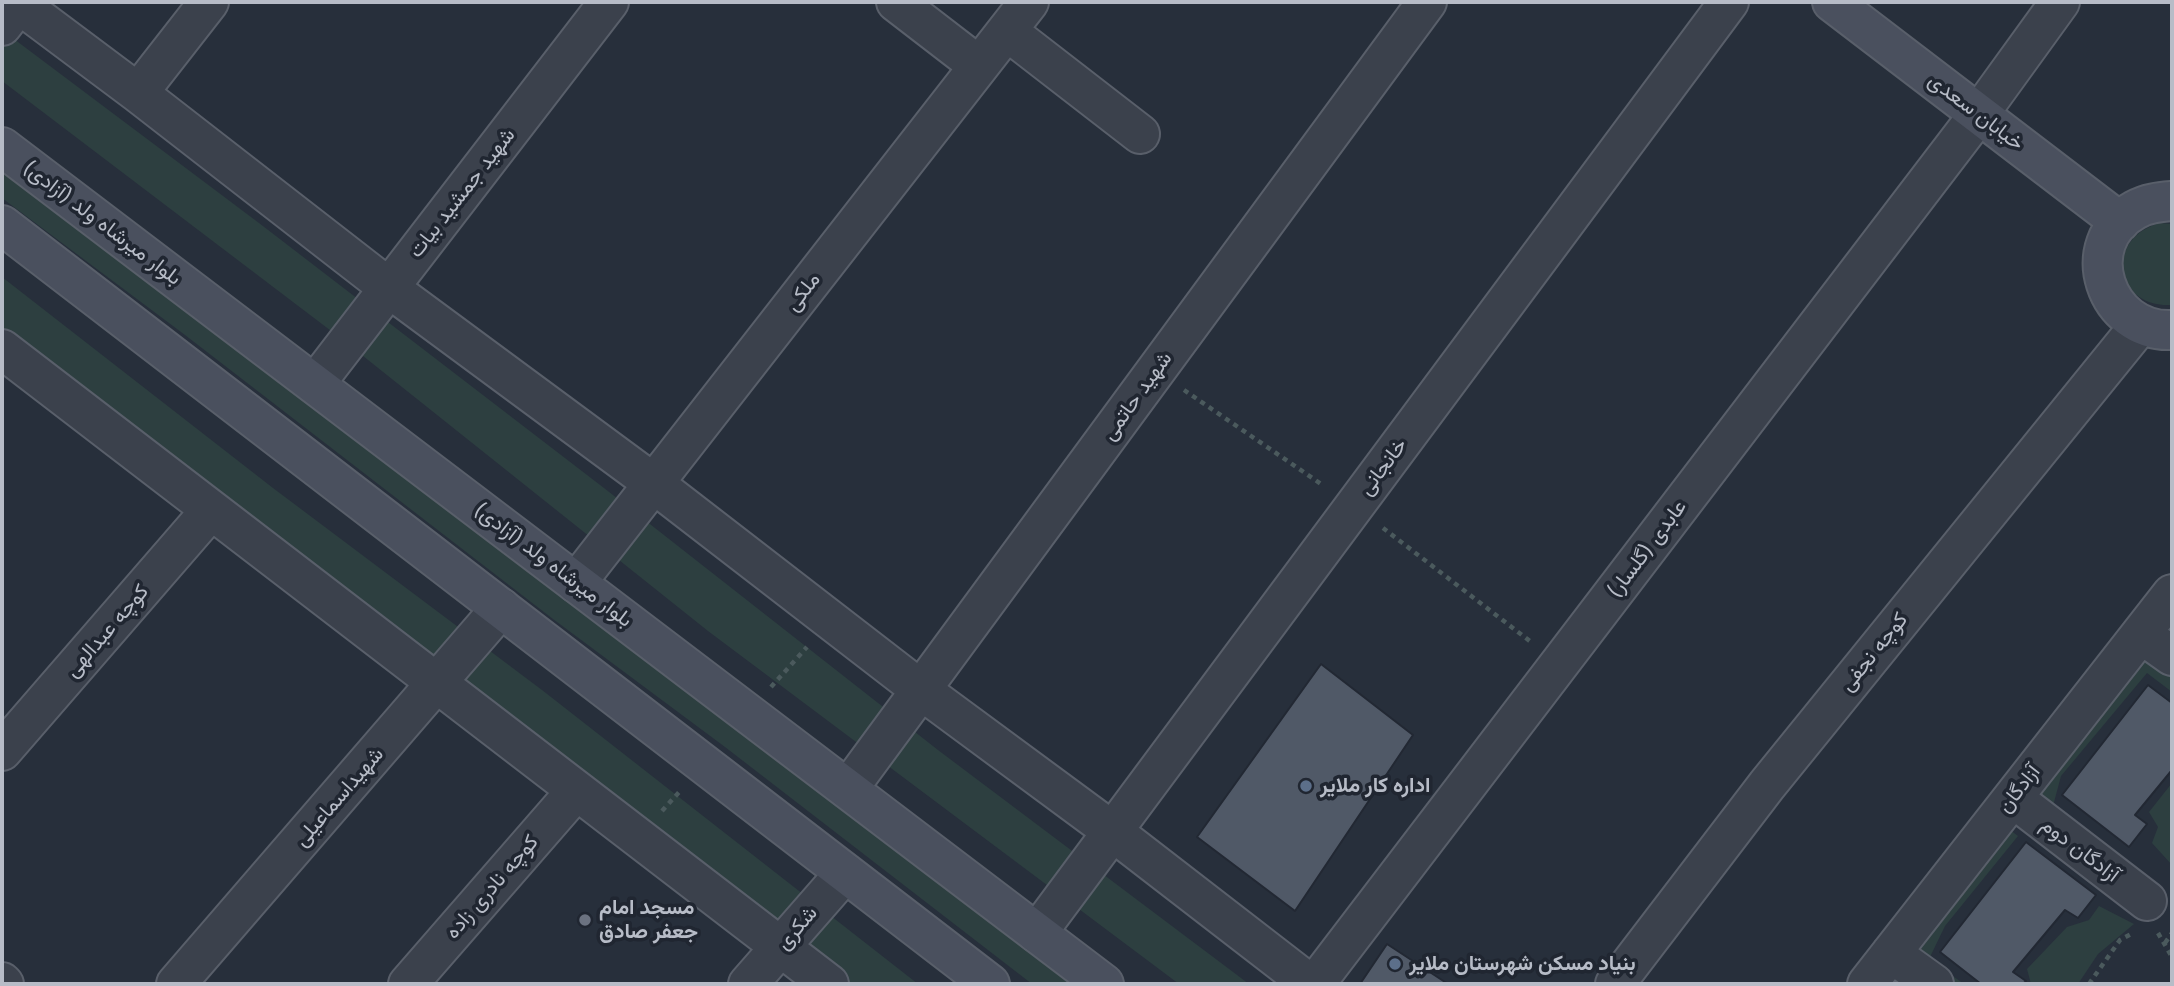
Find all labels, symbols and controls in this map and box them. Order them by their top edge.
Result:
street label: خیابان سعدی [1923,68,2029,156]
street label: شهید جمشید بیات [403,123,521,263]
street label: بلوار میرشاه ولد (آزادی) [18,155,186,291]
street label: ملکی [780,268,826,316]
street label: شهید حاتمی [1096,347,1178,445]
street label: خانجانی [1353,433,1413,501]
street label: عابدی (گلسار) [1602,495,1692,603]
street label: بلوار میرشاه ولد (آزادی) [469,497,637,633]
street label: کوچه عبدالهی [60,579,154,683]
street label: کوچه نجفی [1835,608,1913,696]
street label: شهیداسماعیلی [289,742,389,852]
street label: آزادگان [1992,760,2046,818]
place label: اداره کار ملایر [1320,773,1430,799]
marker: اداره کار ملایر [1298,778,1314,794]
street label: آزادگان دوم [2036,812,2124,888]
street label: کوچه نادری زاده [440,830,544,944]
place label: مسجد امام جعفر صادق [599,895,698,945]
street label: شکری [771,901,823,955]
marker: مسجد امام جعفر صادق [577,912,593,928]
place label: بنیاد مسکن شهرستان ملایر [1409,951,1636,977]
marker: بنیاد مسکن شهرستان ملایر [1387,956,1403,972]

